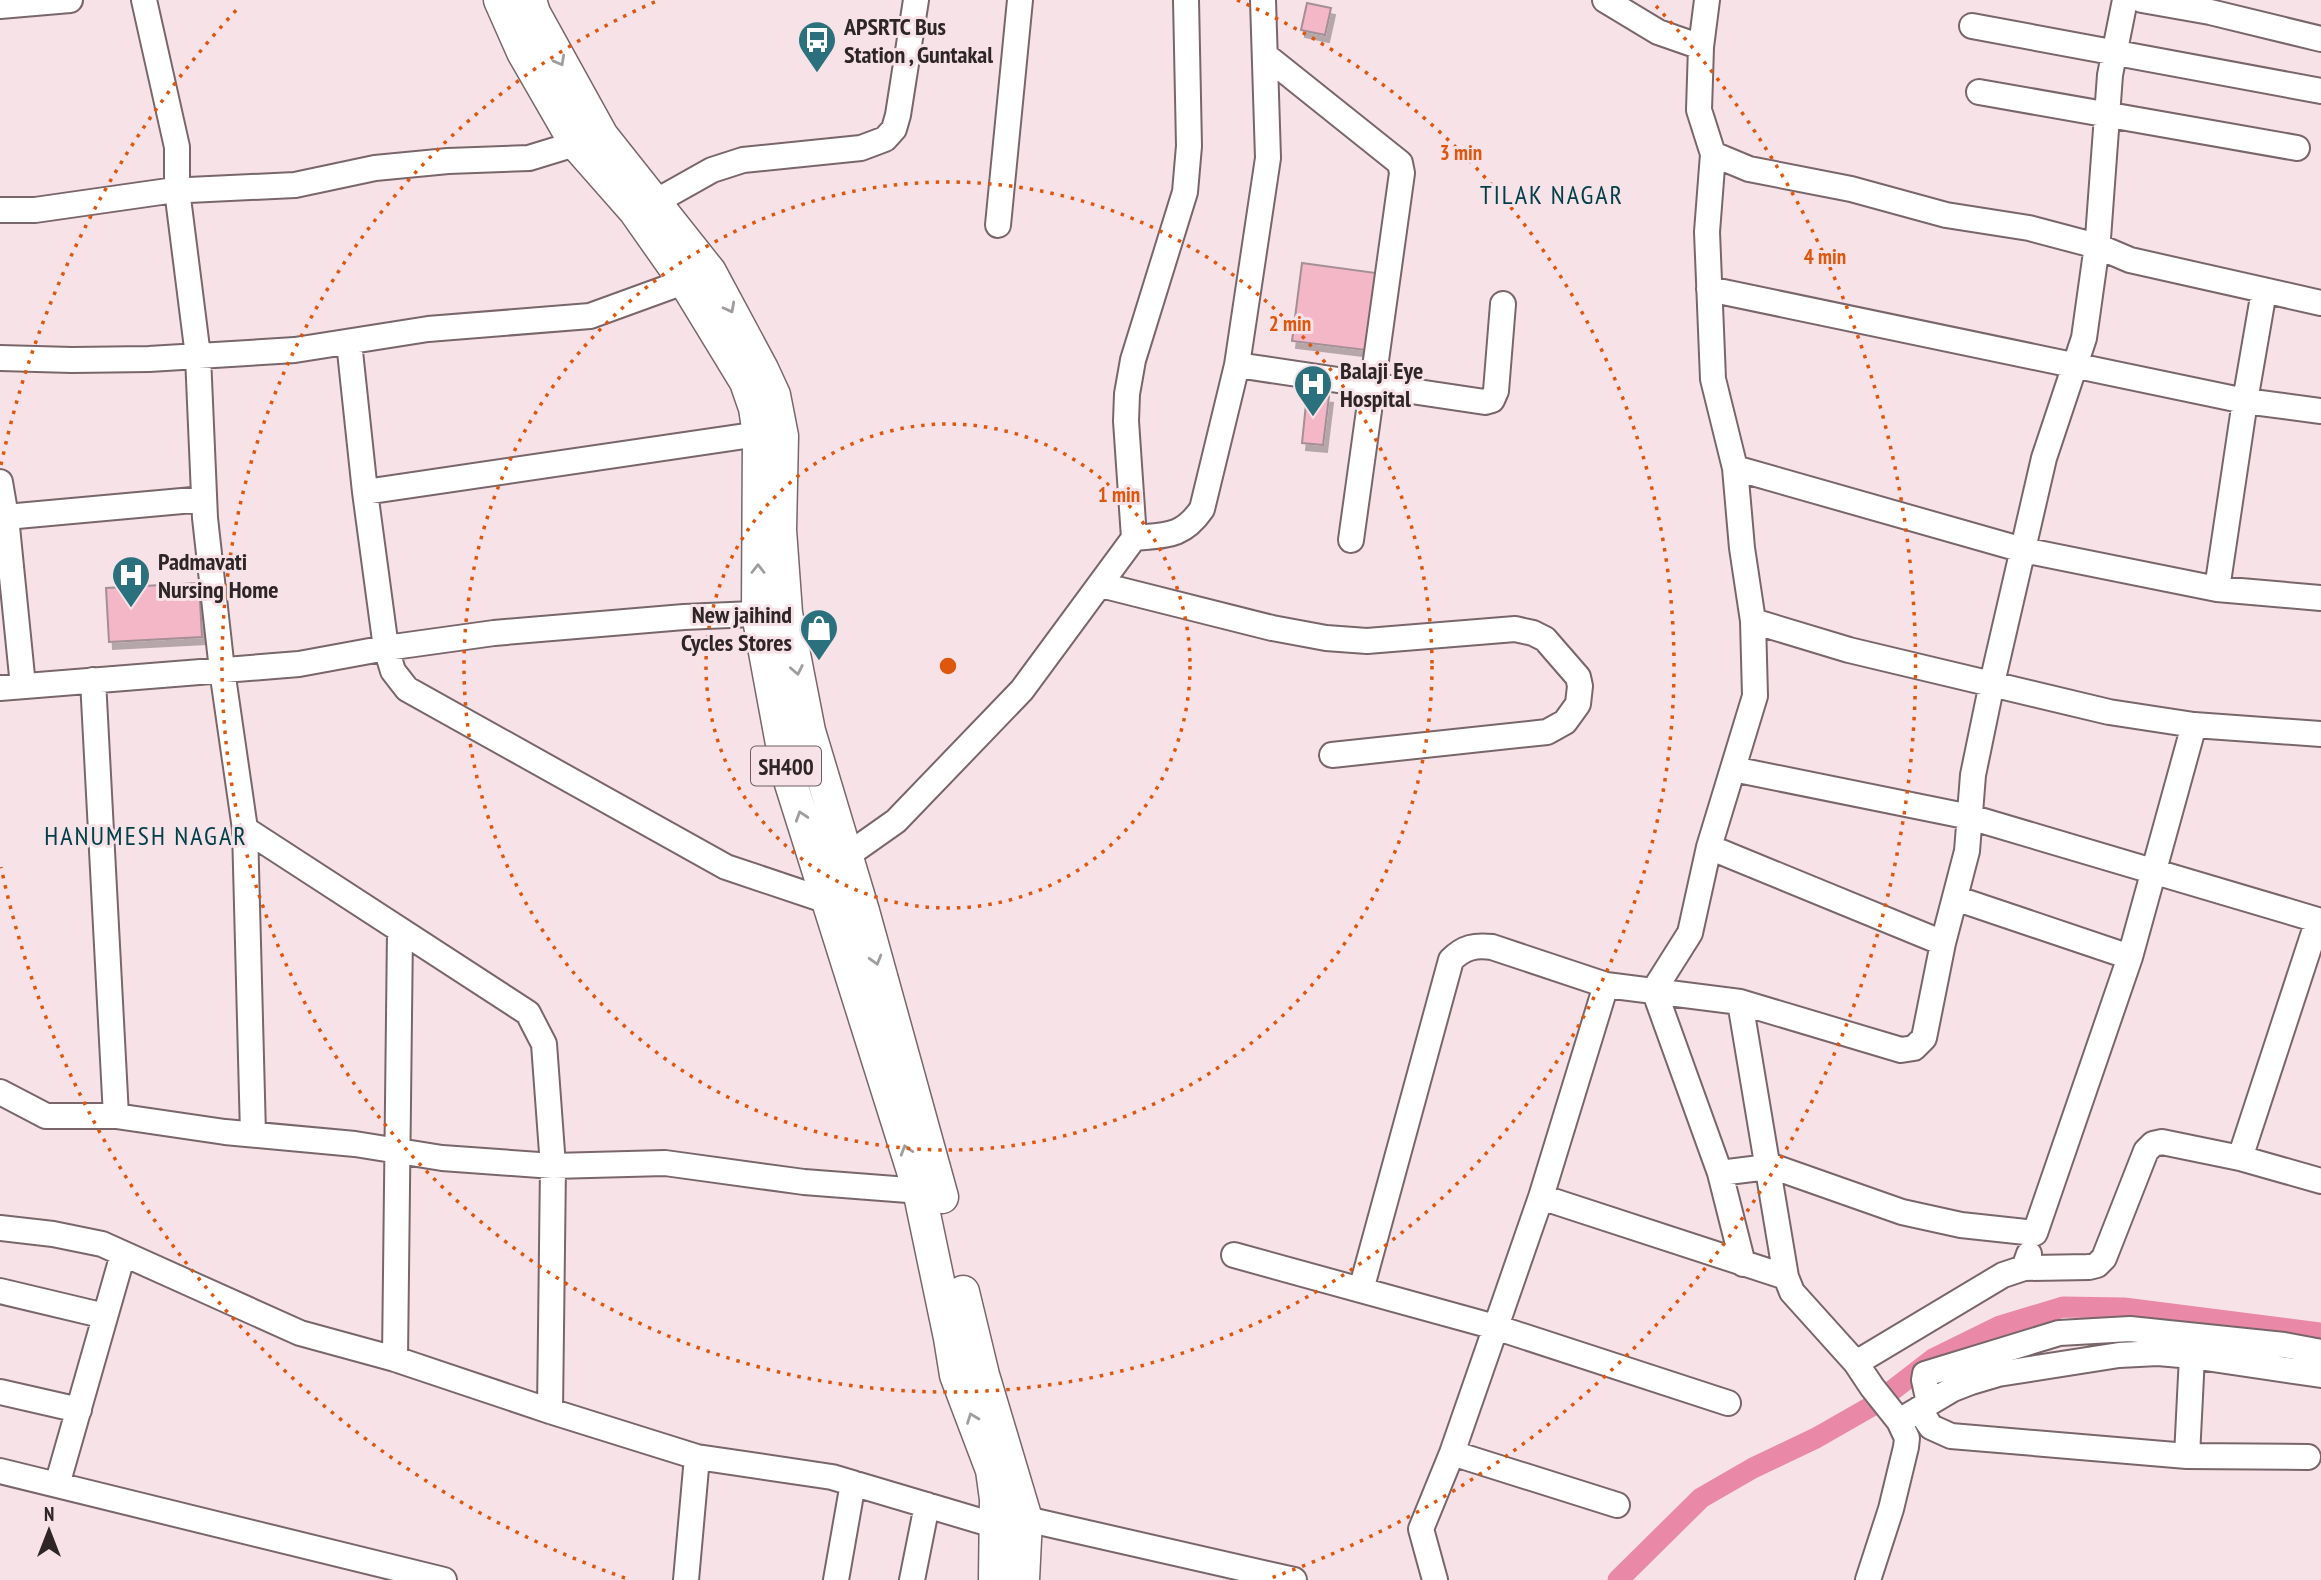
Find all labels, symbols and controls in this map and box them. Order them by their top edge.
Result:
place label: APSRTC Bus Station , Guntakal [843,11,993,70]
bus stop icon: APSRTC Bus Station , Guntakal [796,19,838,74]
one-way arrow [552,54,566,66]
text: 3 min [1440,139,1482,166]
district label: TILAK NAGAR [1480,178,1624,211]
text: 4 min [1804,243,1846,270]
one-way arrow [721,301,735,314]
text: 2 min [1269,310,1311,337]
place label: Balaji Eye Hospital [1340,355,1423,414]
hospital icon: Balaji Eye Hospital [1292,363,1334,418]
text: 1 min [1098,481,1140,508]
place label: Padmavati Nursing Home [158,546,278,605]
hospital icon: Padmavati Nursing Home [110,554,152,609]
one-way arrow [750,563,766,574]
place label: New jaihind Cycles Stores [681,599,792,658]
shop icon: New jaihind Cycles Stores [798,607,840,662]
centre of rings [936,654,960,678]
one-way arrow [789,664,804,676]
road number: SH400 [751,746,821,786]
one-way arrow [795,810,809,823]
district label: HANUMESH NAGAR [44,819,248,852]
one-way arrow [868,954,883,966]
one-way arrow [900,1144,914,1157]
one-way arrow [966,1412,980,1424]
north arrow [14,1496,84,1566]
text: N [44,1502,54,1526]

